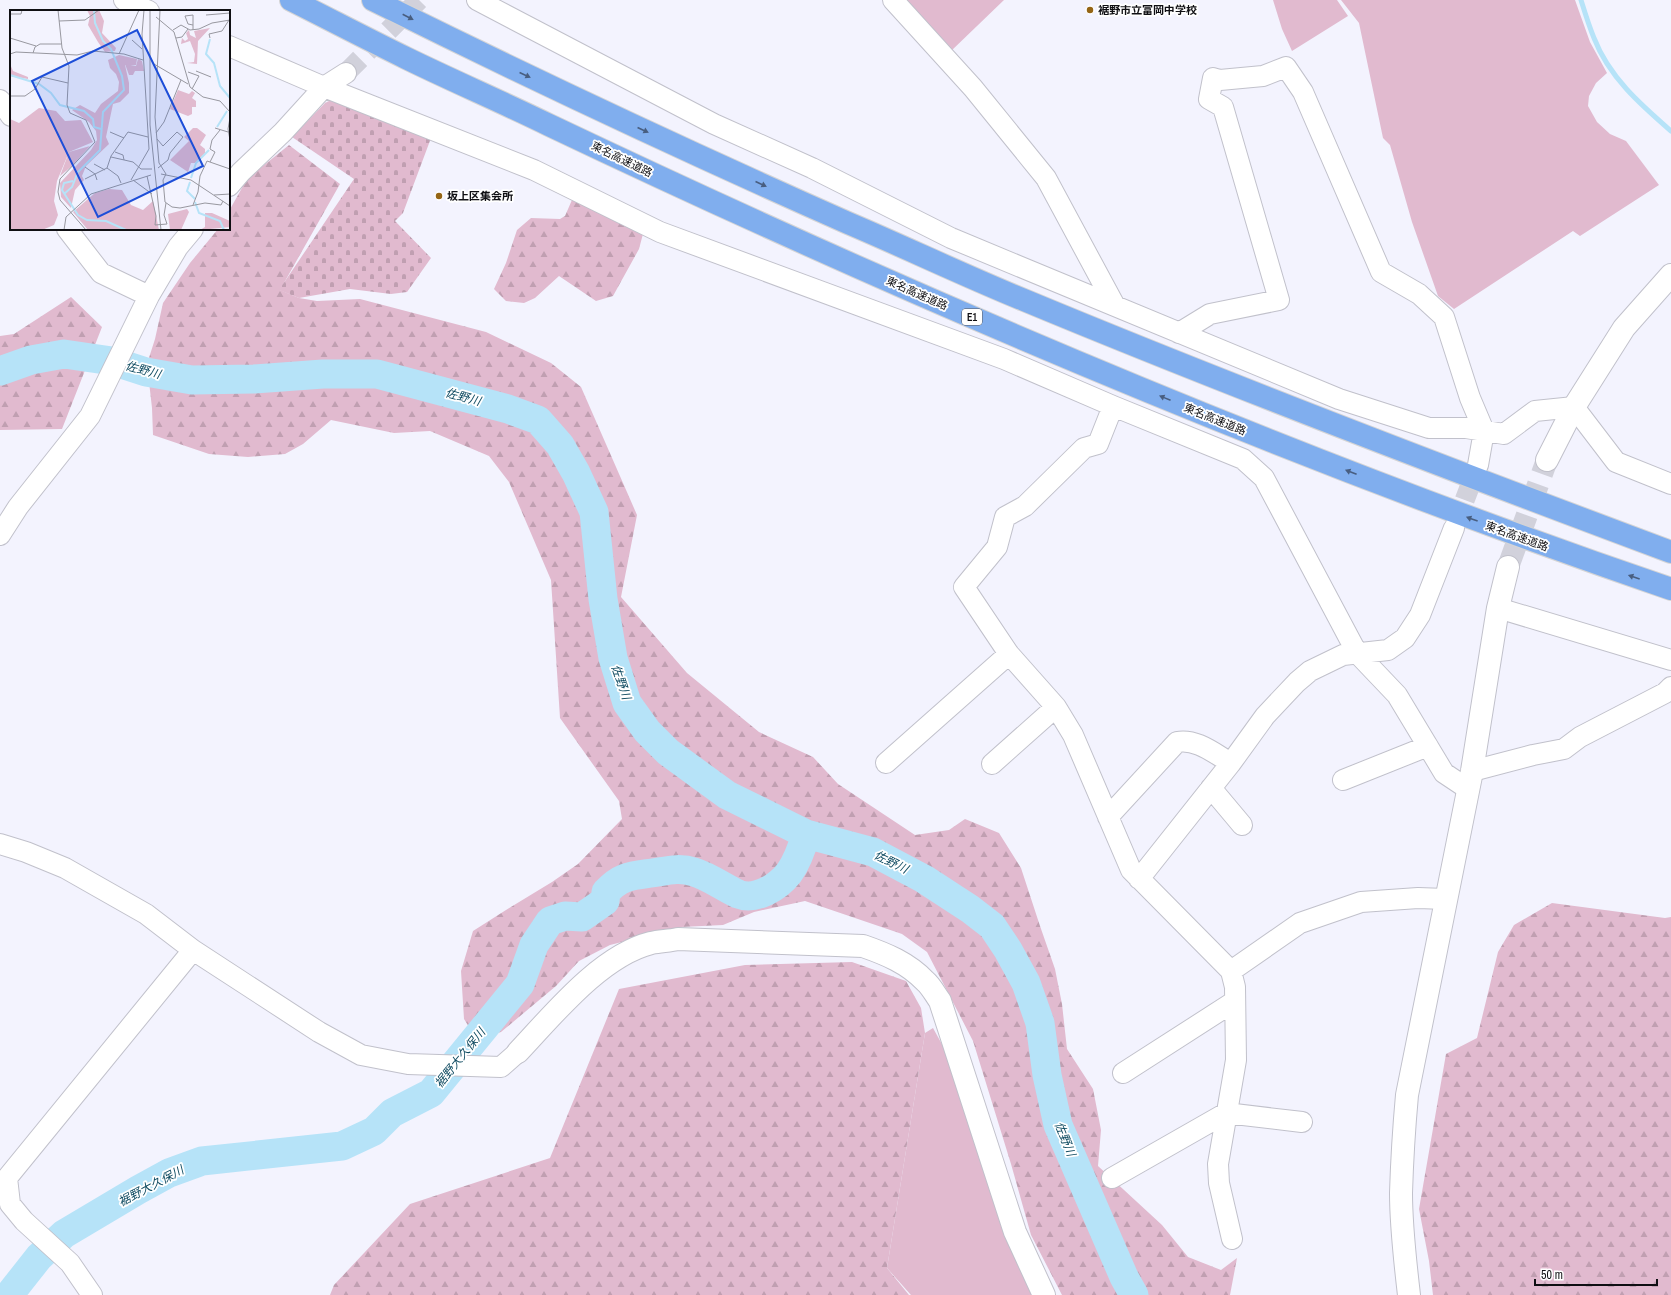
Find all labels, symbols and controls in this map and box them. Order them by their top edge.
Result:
place label: 裾野市立富岡中学校 [1098,3,1197,17]
marker: 裾野市立富岡中学校 [1085,5,1095,15]
inset map [10,10,230,230]
one-way arrow [402,14,414,21]
one-way arrow [519,71,531,78]
one-way arrow [637,127,648,133]
street label: 東名高速道路 [589,138,655,180]
one-way arrow [755,181,766,187]
place label: 坂上区集会所 [447,189,513,203]
marker: 坂上区集会所 [434,191,444,201]
street label: 東名高速道路 [884,273,950,313]
road number: E1 [962,309,982,325]
water label: 佐野川 [124,358,164,383]
water label: 佐野川 [444,385,484,410]
one-way arrow [1159,395,1171,402]
street label: 東名高速道路 [1182,400,1248,438]
one-way arrow [1344,469,1356,475]
one-way arrow [1466,515,1478,521]
street label: 東名高速道路 [1484,518,1550,554]
one-way arrow [1628,573,1640,579]
water label: 佐野川 [608,662,635,704]
water label: 佐野川 [871,847,912,878]
water label: 裾野大久保川 [431,1023,490,1091]
water label: 佐野川 [1051,1119,1080,1161]
water label: 裾野大久保川 [115,1161,188,1210]
scale bar [1535,1261,1657,1287]
text: 50 m [1541,1267,1563,1283]

